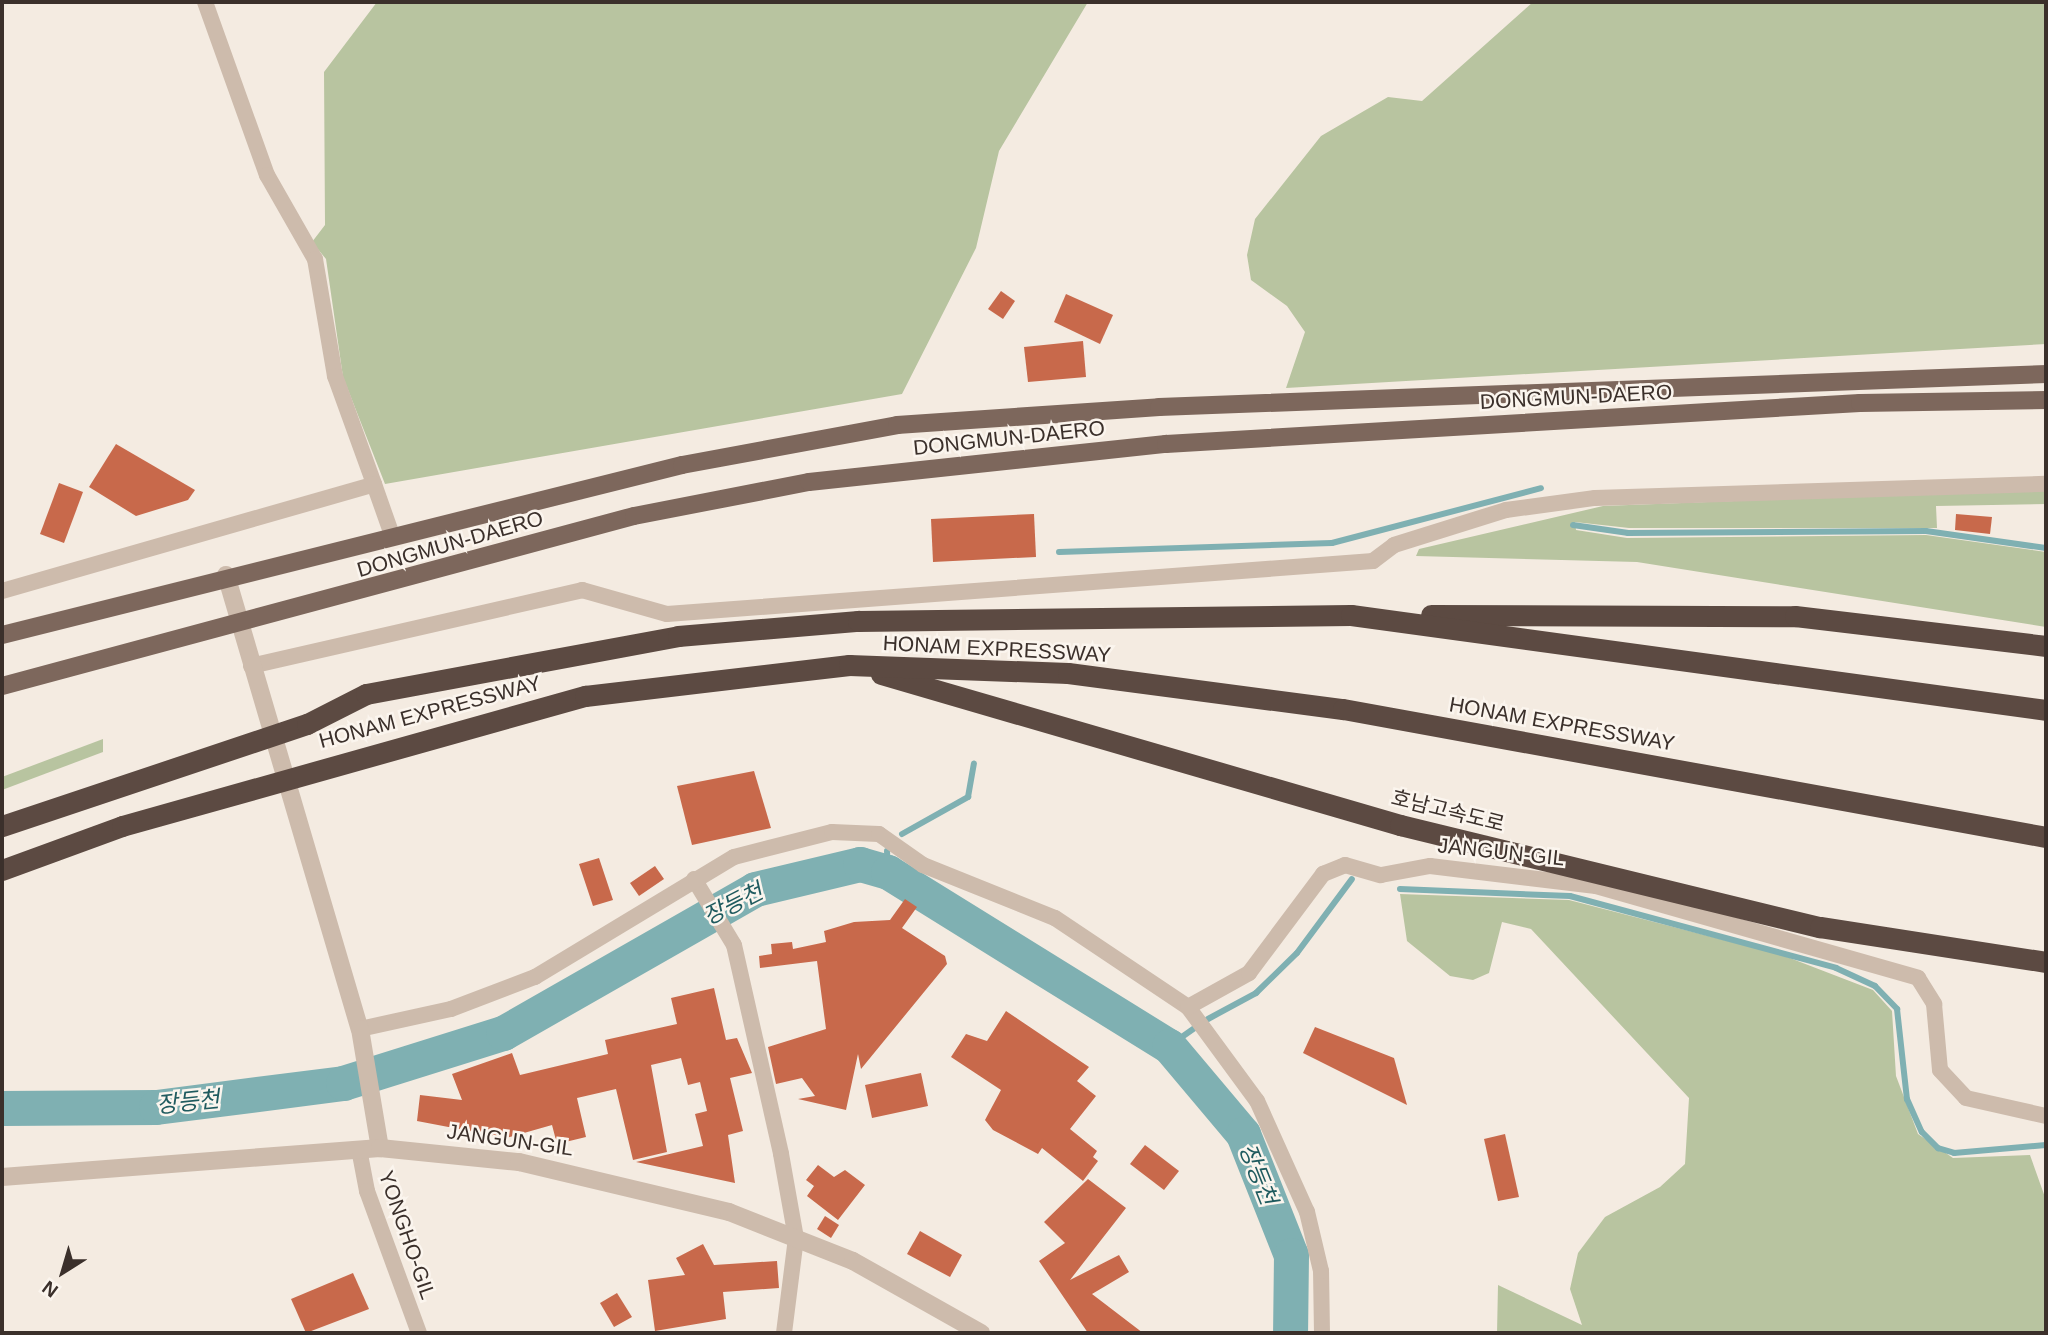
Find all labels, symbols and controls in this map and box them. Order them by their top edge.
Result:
street label: DONGMUN-DAERO [1479,379,1673,415]
street label: DONGMUN-DAERO [912,415,1106,461]
street label: DONGMUN-DAERO [354,505,546,583]
street label: HONAM EXPRESSWAY [882,630,1112,668]
street label: HONAM EXPRESSWAY [316,670,544,754]
street label: HONAM EXPRESSWAY [1447,692,1677,756]
street label: 호남고속도로 [1389,785,1507,837]
street label: JANGUN-GIL [1436,833,1566,871]
water label: 장등천 [698,877,768,931]
water label: 장등천 [155,1085,221,1119]
street label: JANGUN-GIL [445,1119,575,1161]
water label: 장등천 [1233,1139,1283,1209]
street label: YONGHO-GIL [373,1167,441,1303]
north arrow [28,1237,98,1307]
text: N [38,1277,62,1302]

